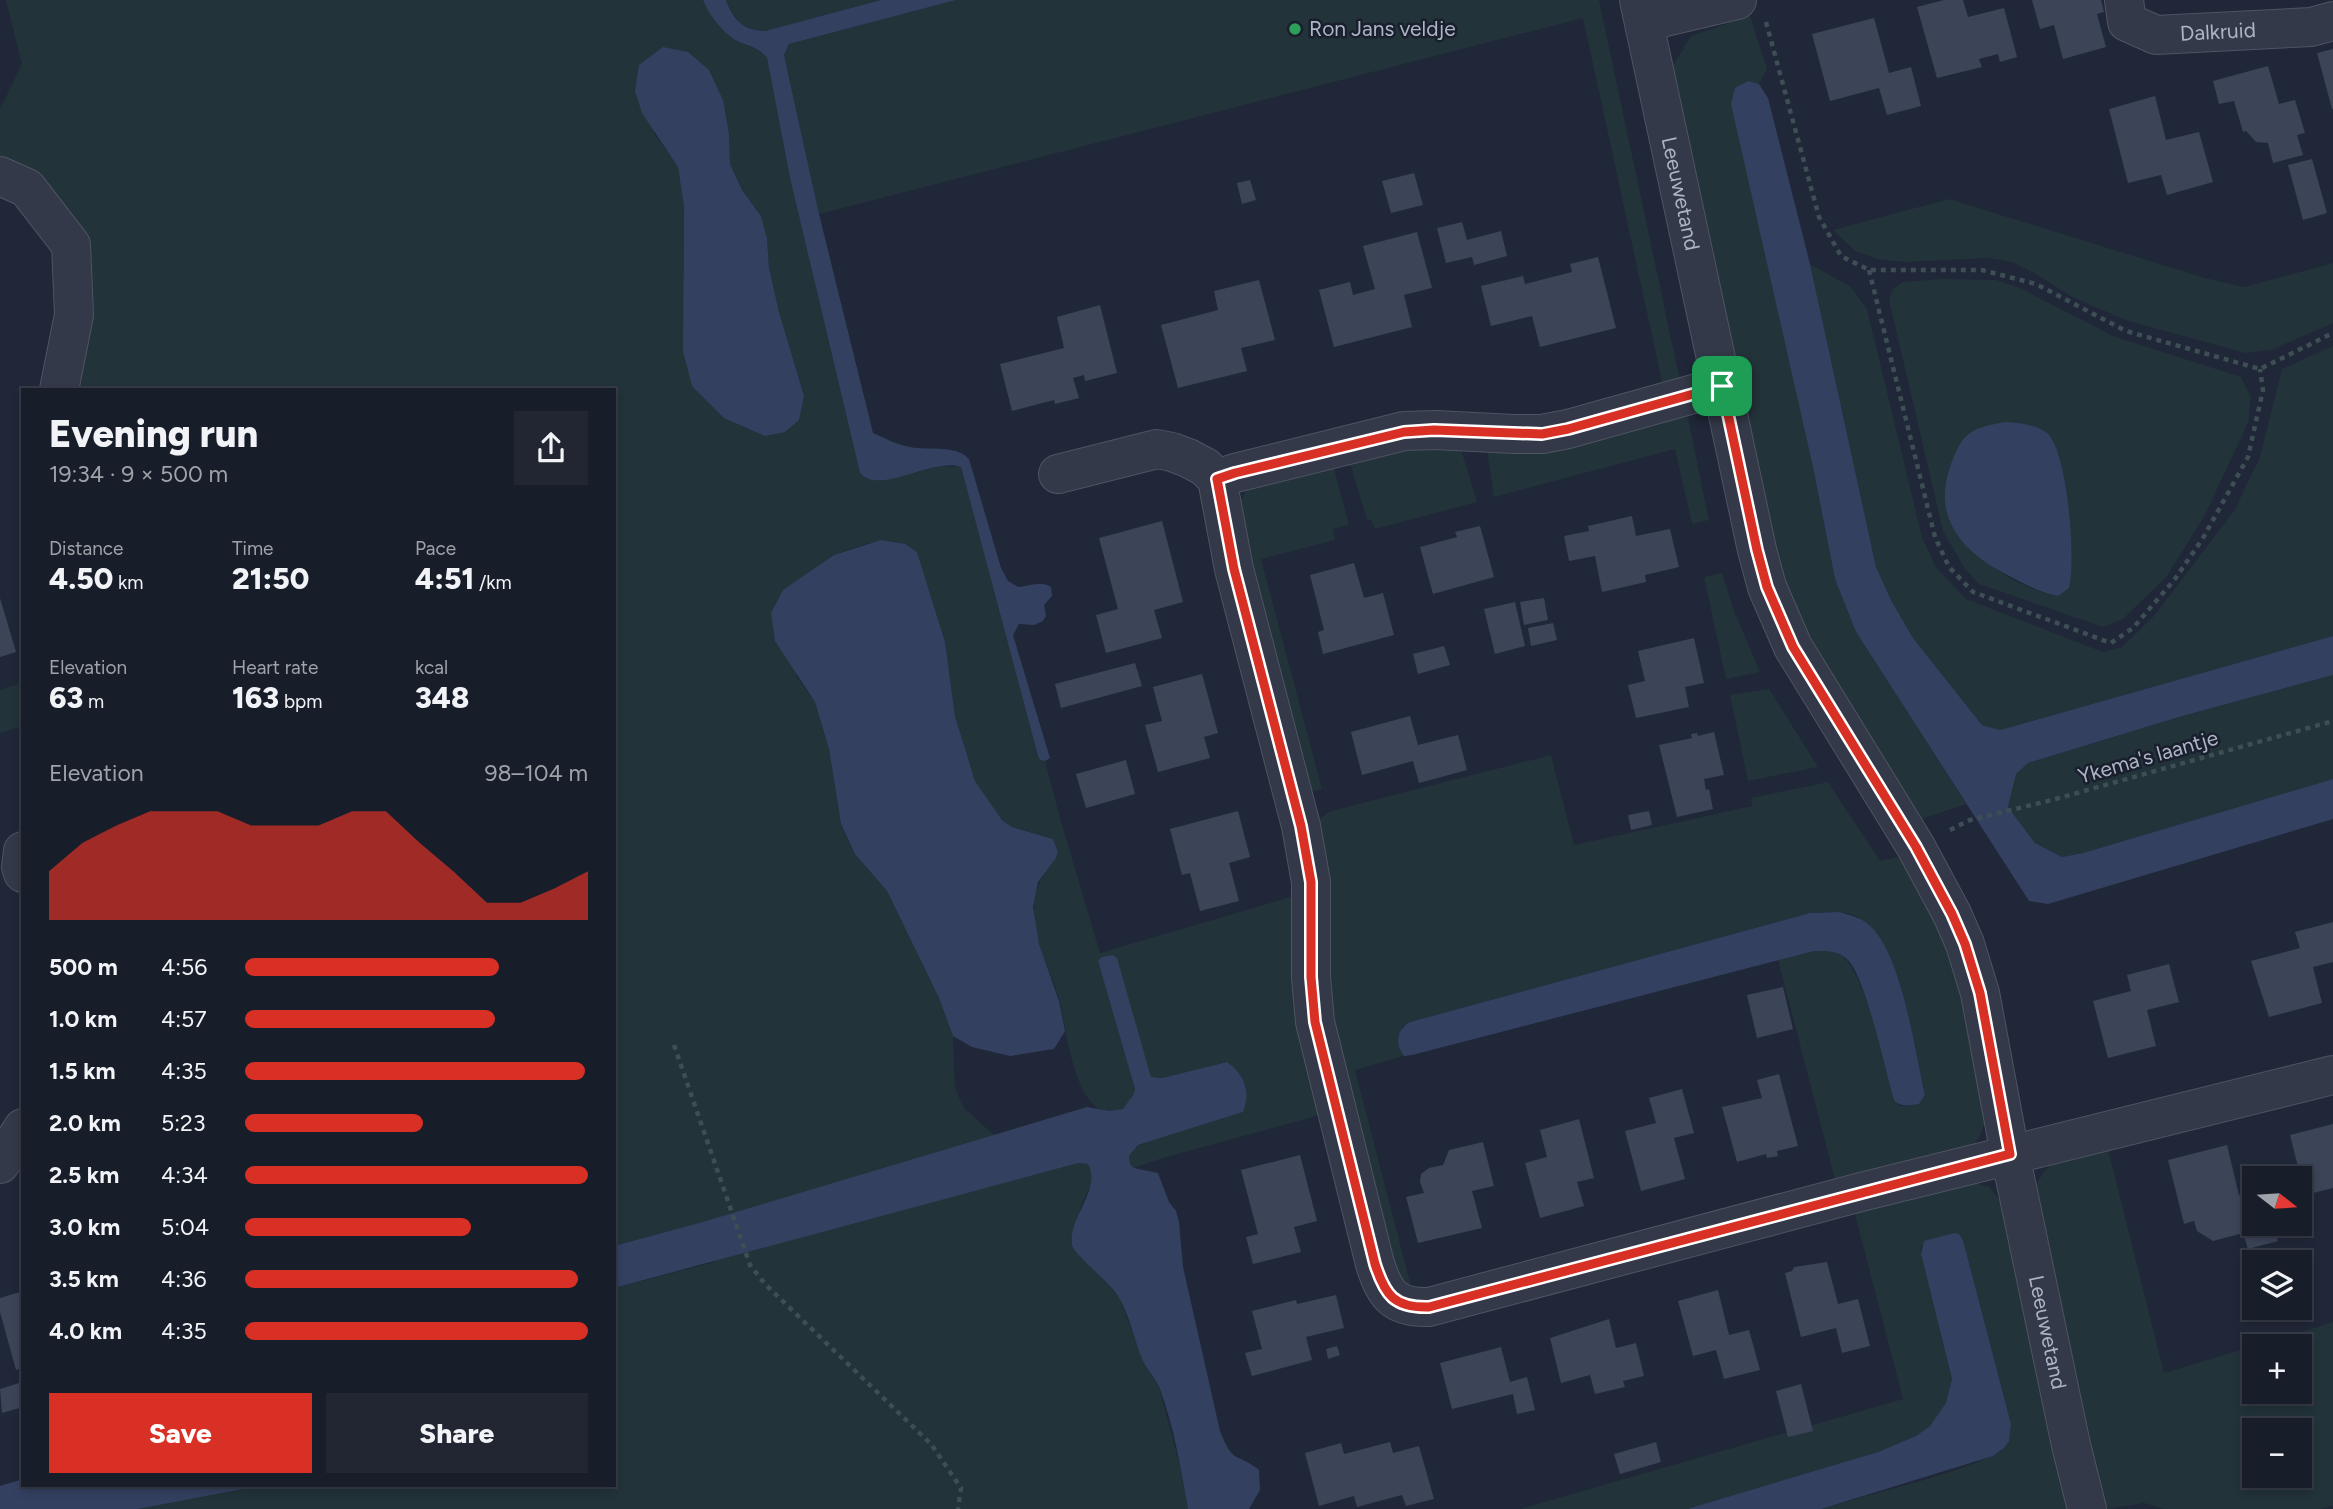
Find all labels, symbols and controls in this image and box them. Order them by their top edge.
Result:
place label: Ron Jans veldje [1309,16,1456,41]
street label: Dalkruid [2179,17,2257,46]
marker: Ron Jans veldje [1287,21,1303,37]
street label: Leeuwetand [1657,134,1705,253]
pin [1692,356,1752,416]
icon: arrive [1703,367,1741,405]
text: Evening run [49,411,258,457]
button: share [514,411,588,485]
text: 19:34 · 9 × 500 m [49,460,228,488]
text: Distance [49,537,123,560]
text: Time [232,537,273,560]
text: Pace [415,537,456,560]
text: 4.50 [49,560,113,597]
text: 21:50 [232,560,309,597]
text: 4:51 [415,560,474,597]
text: km [113,571,143,594]
text: /km [474,571,512,594]
text: Elevation [49,656,127,679]
text: Heart rate [232,656,318,679]
text: kcal [415,656,448,679]
text: 63 [49,679,83,716]
text: 163 [232,679,279,716]
text: 348 [415,679,469,716]
text: m [83,690,104,713]
text: bpm [279,690,322,713]
street label: Ykema's laantje [2075,725,2221,788]
text: Elevation [49,759,144,787]
text: 98–104 m [484,759,588,787]
text: 500 m [49,953,118,981]
text: 4:56 [161,953,207,981]
text: 1.0 km [49,1005,117,1033]
text: 4:57 [161,1005,207,1033]
text: 1.5 km [49,1057,116,1085]
text: 4:35 [161,1057,207,1085]
text: 2.0 km [49,1109,121,1137]
text: 5:23 [161,1109,205,1137]
text: 2.5 km [49,1161,119,1189]
text: 4:34 [161,1161,208,1189]
north arrow [2242,1166,2312,1236]
map controls [2242,1166,2312,1488]
text: 3.0 km [49,1213,120,1241]
text: 5:04 [161,1213,209,1241]
button: layers [2242,1250,2312,1320]
text: 3.5 km [49,1265,119,1293]
text: 4:36 [161,1265,207,1293]
street label: Leeuwetand [2024,1273,2072,1392]
text: 4.0 km [49,1317,122,1345]
text: 4:35 [161,1317,207,1345]
button: + [2242,1334,2312,1404]
button: Save [49,1393,312,1473]
button: Share [326,1393,588,1473]
button: − [2242,1418,2312,1488]

